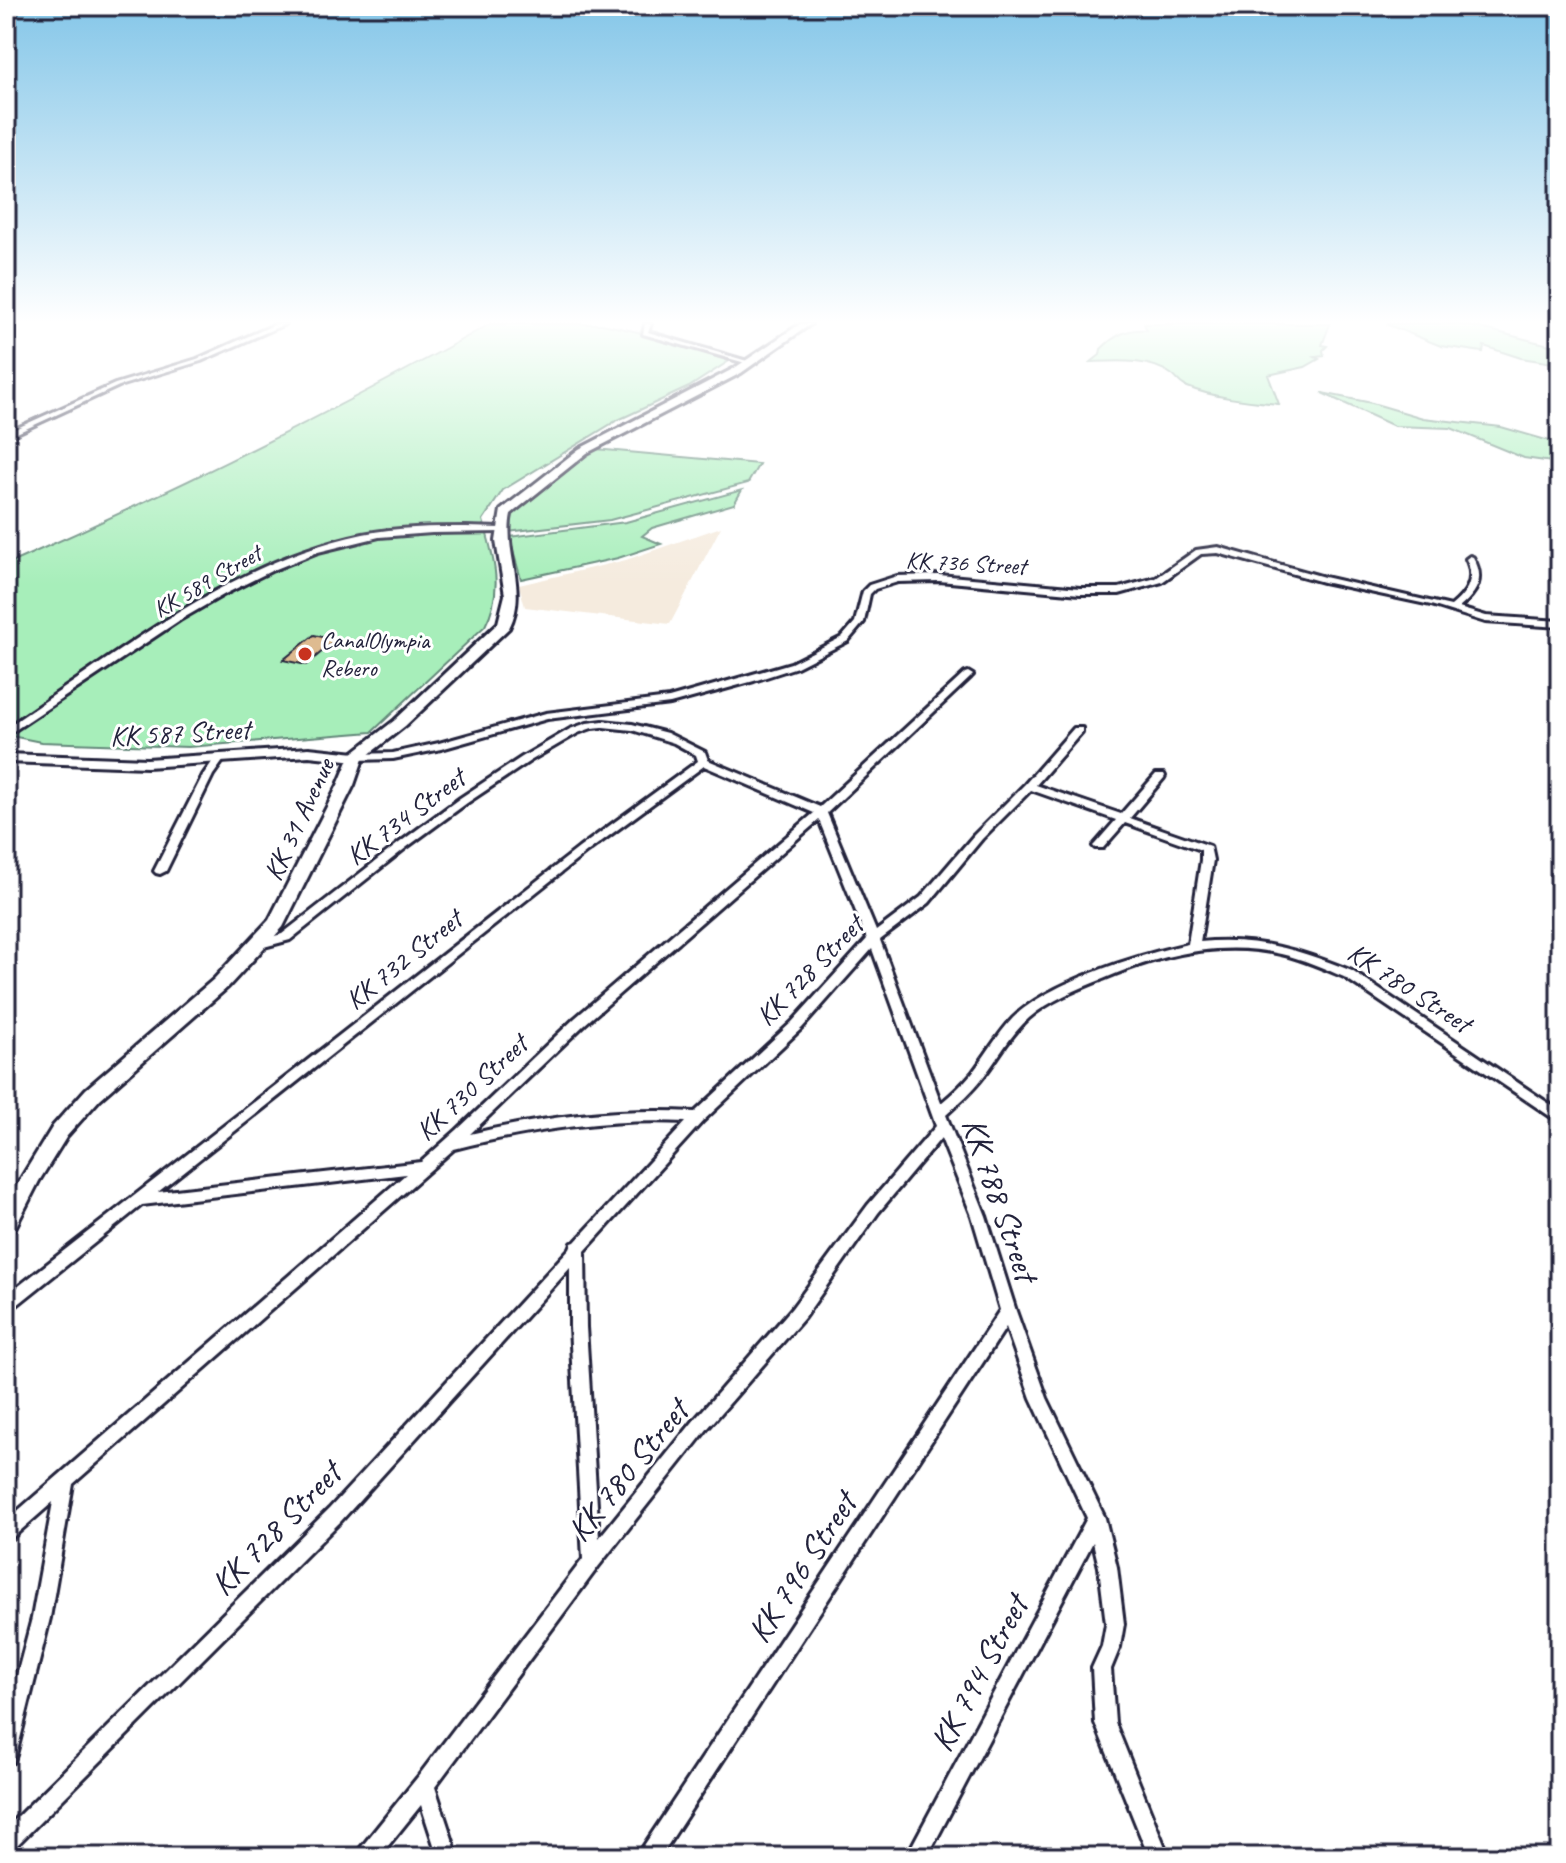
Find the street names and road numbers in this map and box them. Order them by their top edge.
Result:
street label: KK 589 Street [147,536,269,624]
street label: KK 736 Street [905,545,1030,581]
street label: KK 587 Street [109,711,255,754]
street label: KK 31 Avenue [255,751,343,886]
street label: KK 734 Street [339,758,475,873]
street label: KK 732 Street [338,899,472,1017]
street label: KK 728 Street [748,905,873,1033]
street label: KK 780 Street [1341,935,1481,1042]
street label: KK 730 Street [408,1024,537,1148]
street label: KK 788 Street [953,1112,1050,1291]
street label: KK 780 Street [557,1387,701,1550]
street label: KK 728 Street [201,1449,353,1604]
street label: KK 796 Street [737,1480,868,1650]
street label: KK 794 Street [920,1584,1040,1758]

